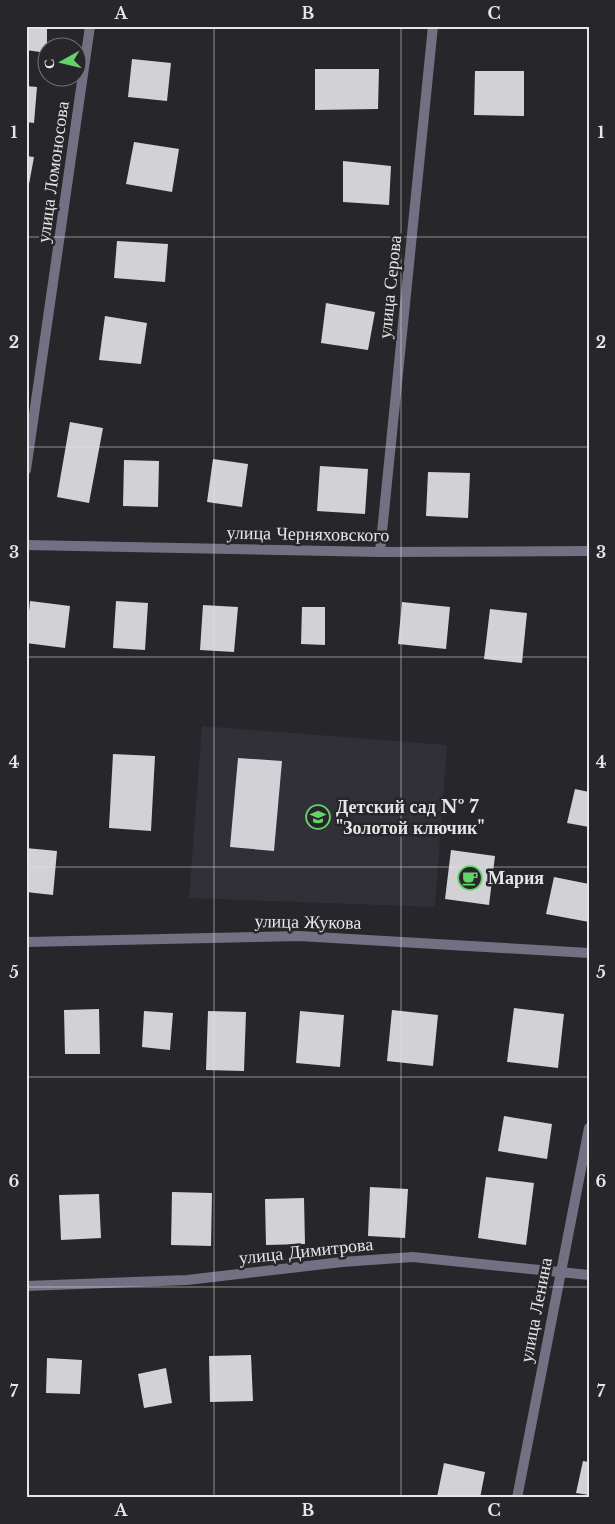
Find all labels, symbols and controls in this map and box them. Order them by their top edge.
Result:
text: A [114,3,129,23]
text: B [302,3,315,23]
text: C [487,3,501,23]
north arrow [38,38,88,88]
text: С [40,58,59,70]
street label: улица Ломоносова [32,100,74,244]
text: 1 [11,122,18,142]
text: 1 [598,122,605,142]
street label: улица Серова [374,234,406,340]
text: 2 [9,332,19,352]
text: 2 [596,332,606,352]
street label: улица Черняховского [226,522,390,546]
text: 3 [9,542,19,562]
text: 3 [596,542,606,562]
text: 4 [9,752,19,772]
text: 4 [596,752,606,772]
place label: Детский сад № 7 "Золотой ключик" [336,796,484,839]
school or university icon: Детский сад № 7 "Золотой ключик" [305,804,331,830]
cafe icon: Мария [457,865,483,891]
place label: Мария [488,867,544,889]
street label: улица Жукова [254,910,362,934]
text: 5 [9,962,19,982]
text: 5 [596,962,606,982]
text: 6 [9,1171,20,1191]
text: 6 [596,1171,607,1191]
street label: улица Димитрова [238,1233,374,1269]
street label: улица Ленина [515,1256,557,1364]
text: 7 [10,1381,19,1401]
text: 7 [597,1381,606,1401]
text: A [114,1500,129,1520]
text: B [302,1500,315,1520]
text: C [487,1500,501,1520]

